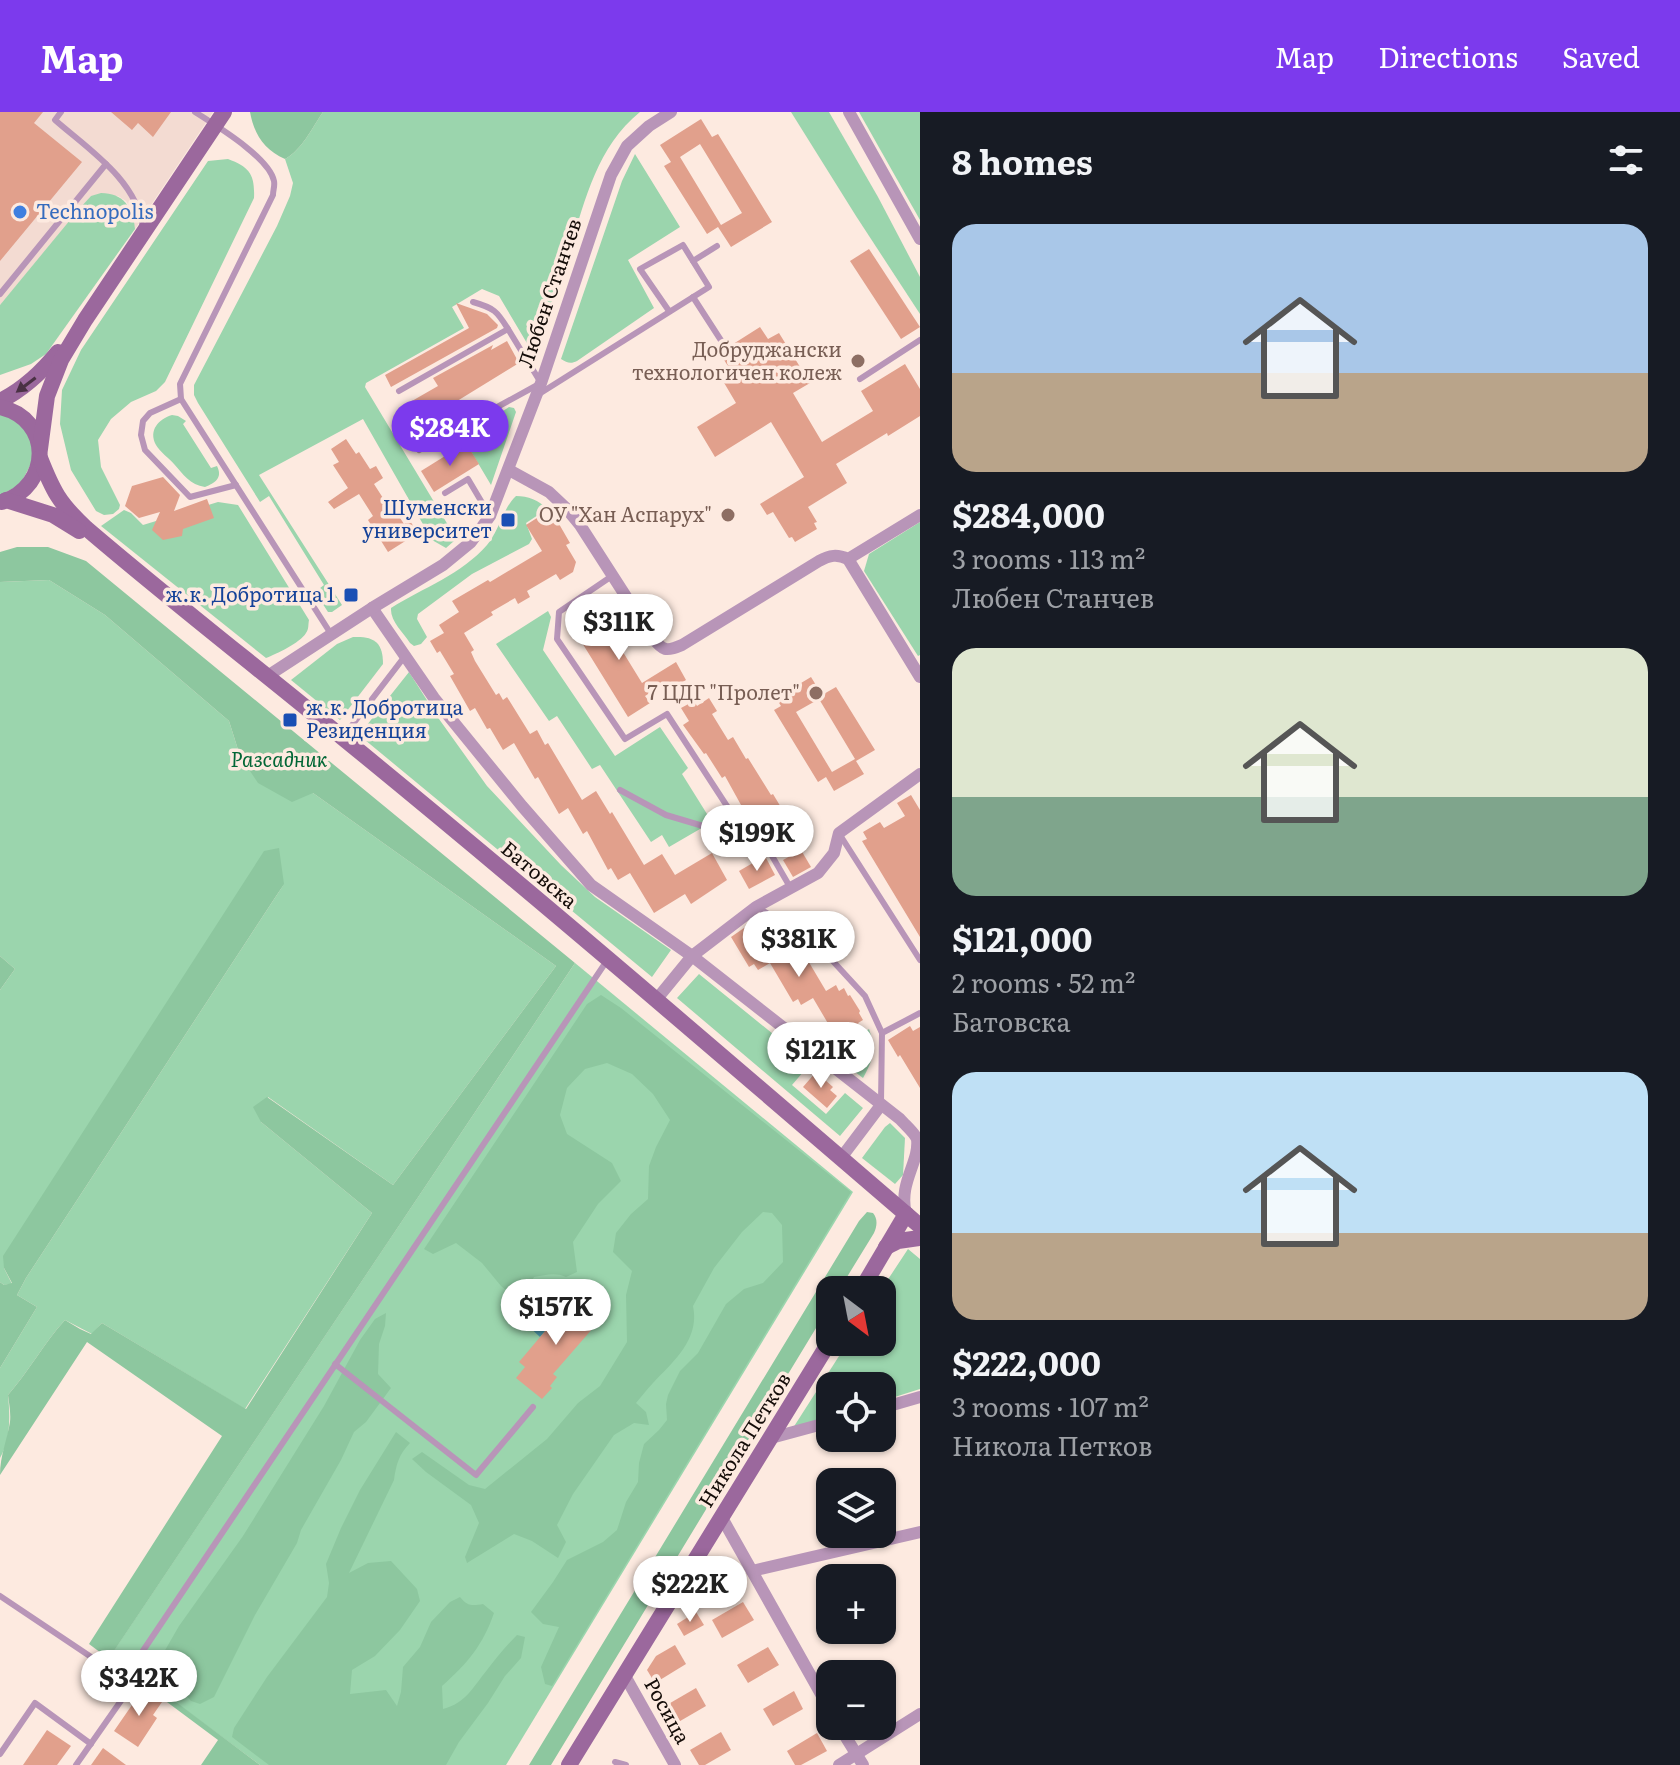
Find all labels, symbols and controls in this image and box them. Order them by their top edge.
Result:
text: Map [40,28,124,85]
text: Map [1275,35,1334,77]
text: Directions [1378,35,1518,77]
text: Saved [1562,35,1640,77]
text: 8 homes [952,135,1093,185]
icon: filters [1604,138,1648,182]
place label: Technopolis [36,195,153,225]
marker: Technopolis [11,203,29,221]
street label: Любен Станчев [509,214,588,371]
icon: home [1228,276,1372,420]
place label: Добруджански технологичен колеж [632,333,842,386]
marker: Добруджански технологичен колеж [849,352,867,370]
one-way arrow [16,376,36,392]
pin: $284K [394,400,506,468]
text: $284K [410,406,490,445]
text: $284,000 [952,488,1105,538]
place label: Шуменски университет [362,491,492,544]
place label: ОУ "Хан Аспарух" [539,498,712,528]
marker: ОУ "Хан Аспарух" [719,506,737,524]
marker: Шуменски университет [499,511,517,529]
text: 3 rooms · 113 m² [952,538,1145,577]
text: Любен Станчев [952,577,1154,616]
place label: ж.к. Добротица 1 [166,578,335,608]
marker: ж.к. Добротица 1 [342,586,360,604]
pin: $311K [563,594,675,662]
text: $311K [583,600,655,639]
place label: 7 ЦДГ "Пролет" [648,676,800,706]
marker: 7 ЦДГ "Пролет" [807,684,825,702]
place label: ж.к. Добротица Резиденция [306,691,463,744]
icon: home [1228,700,1372,844]
marker: ж.к. Добротица Резиденция [281,711,299,729]
park label: Разсадник [231,743,328,773]
pin: $199K [701,805,813,873]
text: $199K [719,811,795,850]
street label: Батовска [496,833,585,914]
pin: $381K [743,911,855,979]
text: $121,000 [952,912,1093,962]
text: $381K [761,917,837,956]
text: 2 rooms · 52 m² [952,962,1135,1001]
text: Батовска [952,1001,1071,1040]
pin: $121K [765,1022,877,1090]
text: $121K [785,1028,857,1067]
icon: home [1228,1124,1372,1268]
north arrow [816,1276,896,1356]
map controls [816,1276,896,1740]
pin: $157K [500,1279,612,1347]
text: $157K [519,1285,593,1324]
text: $222,000 [952,1336,1101,1386]
street label: Никола Петков [690,1366,797,1512]
button: locate [816,1372,896,1452]
text: 3 rooms · 107 m² [952,1386,1149,1425]
text: Никола Петков [952,1425,1153,1464]
button: layers [816,1468,896,1548]
pin: $222K [634,1556,746,1624]
text: $222K [651,1562,729,1601]
button: + [816,1564,896,1644]
pin: $342K [83,1650,195,1718]
text: $342K [99,1656,179,1695]
button: − [816,1660,896,1740]
street label: Росица [638,1672,699,1749]

